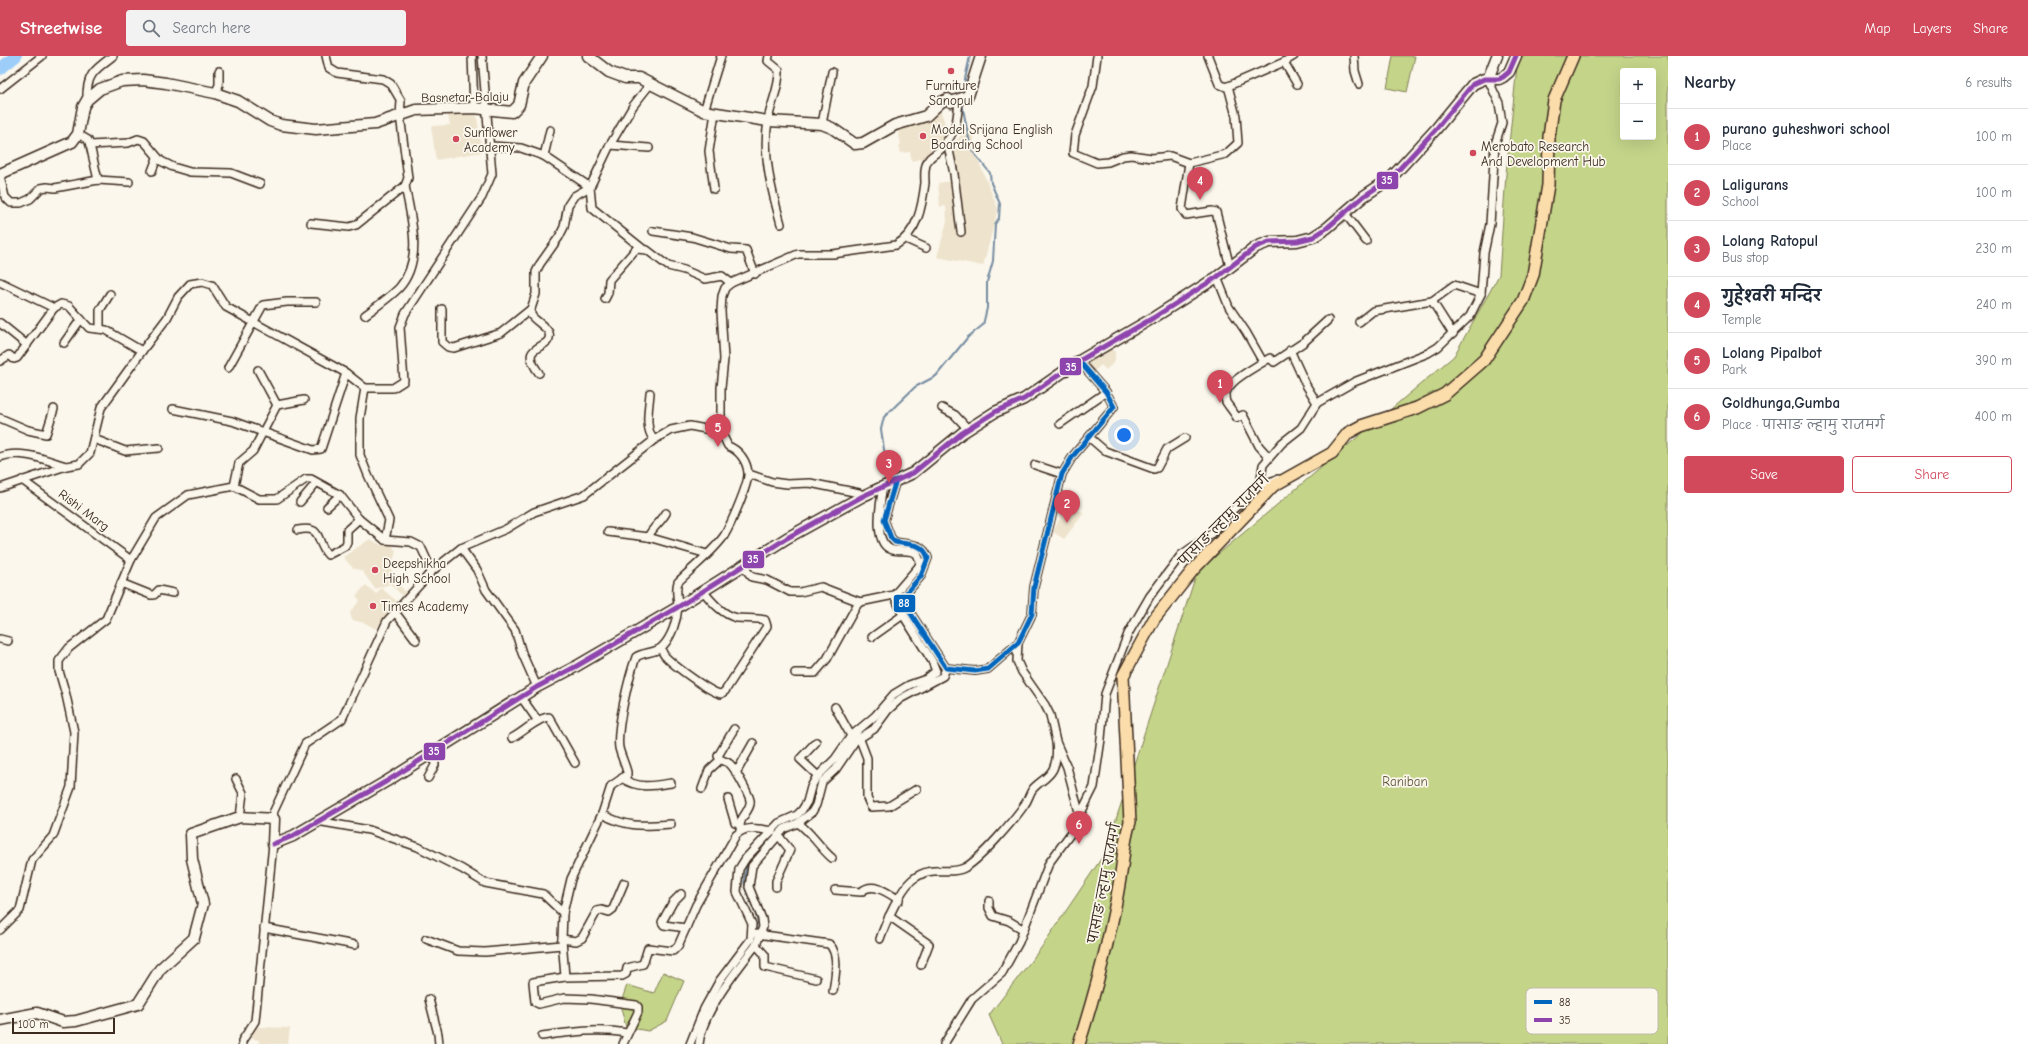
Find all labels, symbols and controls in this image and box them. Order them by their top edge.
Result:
search box [126,10,406,46]
text: Streetwise [20,17,102,39]
icon: search [140,17,162,39]
text: Search here [172,19,250,37]
text: Map [1864,20,1891,37]
text: Layers [1913,20,1951,37]
text: Share [1973,20,2008,37]
marker: Furniture Sanopul [946,66,956,76]
map controls [1620,68,1656,140]
button: + [1620,68,1656,104]
text: Nearby [1684,73,1735,92]
text: 6 results [1965,75,2012,90]
place label: Furniture Sanopul [925,78,977,108]
street label: Basnetar-Balaju [421,89,509,105]
button: − [1620,104,1656,140]
text: purano guheshwori school [1722,120,1890,138]
place label: Model Srijana English Boarding School [931,122,1053,152]
place label: Sunflower Academy [464,125,518,155]
text: 1 [1694,129,1700,144]
text: 100 m [1976,129,2012,144]
marker: Model Srijana English Boarding School [918,131,928,141]
marker: Sunflower Academy [451,134,461,144]
text: Place [1722,138,1752,153]
place label: Merobato Research And Development Hub [1481,139,1606,169]
marker: Merobato Research And Development Hub [1468,148,1478,158]
pin: 4 [1187,167,1213,200]
line badge: 35 [1376,171,1399,190]
text: 35 [1381,174,1393,187]
text: Laligurans [1722,176,1788,194]
text: 2 [1694,185,1700,200]
text: 100 m [1976,185,2012,200]
text: School [1722,194,1759,209]
text: Lolang Ratopul [1722,232,1818,250]
text: 3 [1694,241,1700,256]
text: 230 m [1976,241,2012,256]
text: Bus stop [1722,250,1769,265]
text: गुहेश्वरी मन्दिर [1722,287,1821,305]
text: 4 [1694,297,1700,312]
text: 240 m [1976,297,2012,312]
text: Temple [1722,312,1761,327]
text: Lolang Pipalbot [1722,344,1822,362]
text: 5 [1694,353,1700,368]
text: 390 m [1976,353,2012,368]
line badge: 35 [1059,357,1082,376]
text: 35 [1065,361,1077,374]
text: Park [1722,362,1747,377]
pin: 1 [1207,370,1233,403]
text: Goldhunga,Gumba [1722,394,1840,412]
text: 6 [1694,409,1700,424]
text: 400 m [1975,409,2012,424]
pin: 5 [705,414,731,447]
text: Place · पासाङ ल्हामु राजमर्ग [1722,417,1885,432]
your location [1114,425,1134,445]
pin: 3 [876,450,902,483]
button: Save [1684,456,1844,493]
button: Share [1852,456,2012,493]
street label: पासाङ ल्हामु राजमर्ग [1173,469,1276,572]
street label: Rishi Marg [56,486,112,534]
pin: 2 [1054,490,1080,523]
line badge: 35 [742,550,765,569]
text: 35 [747,553,759,566]
place label: Deepshikha High School [383,556,451,586]
marker: Deepshikha High School [370,565,380,575]
line badge: 88 [893,594,916,613]
text: 88 [898,597,910,610]
place label: Times Academy [381,599,468,614]
marker: Times Academy [368,601,378,611]
line badge: 35 [423,742,446,761]
text: 35 [428,745,440,758]
park label: Raniban [1382,774,1428,789]
pin: 6 [1066,811,1092,844]
street label: पासाङ ल्हामु राजमर्ग [1082,820,1127,946]
legend [1526,988,1658,1034]
text: 88 [1559,996,1571,1009]
text: 35 [1559,1014,1571,1027]
scale bar [12,1016,115,1035]
text: 100 m [18,1018,49,1031]

